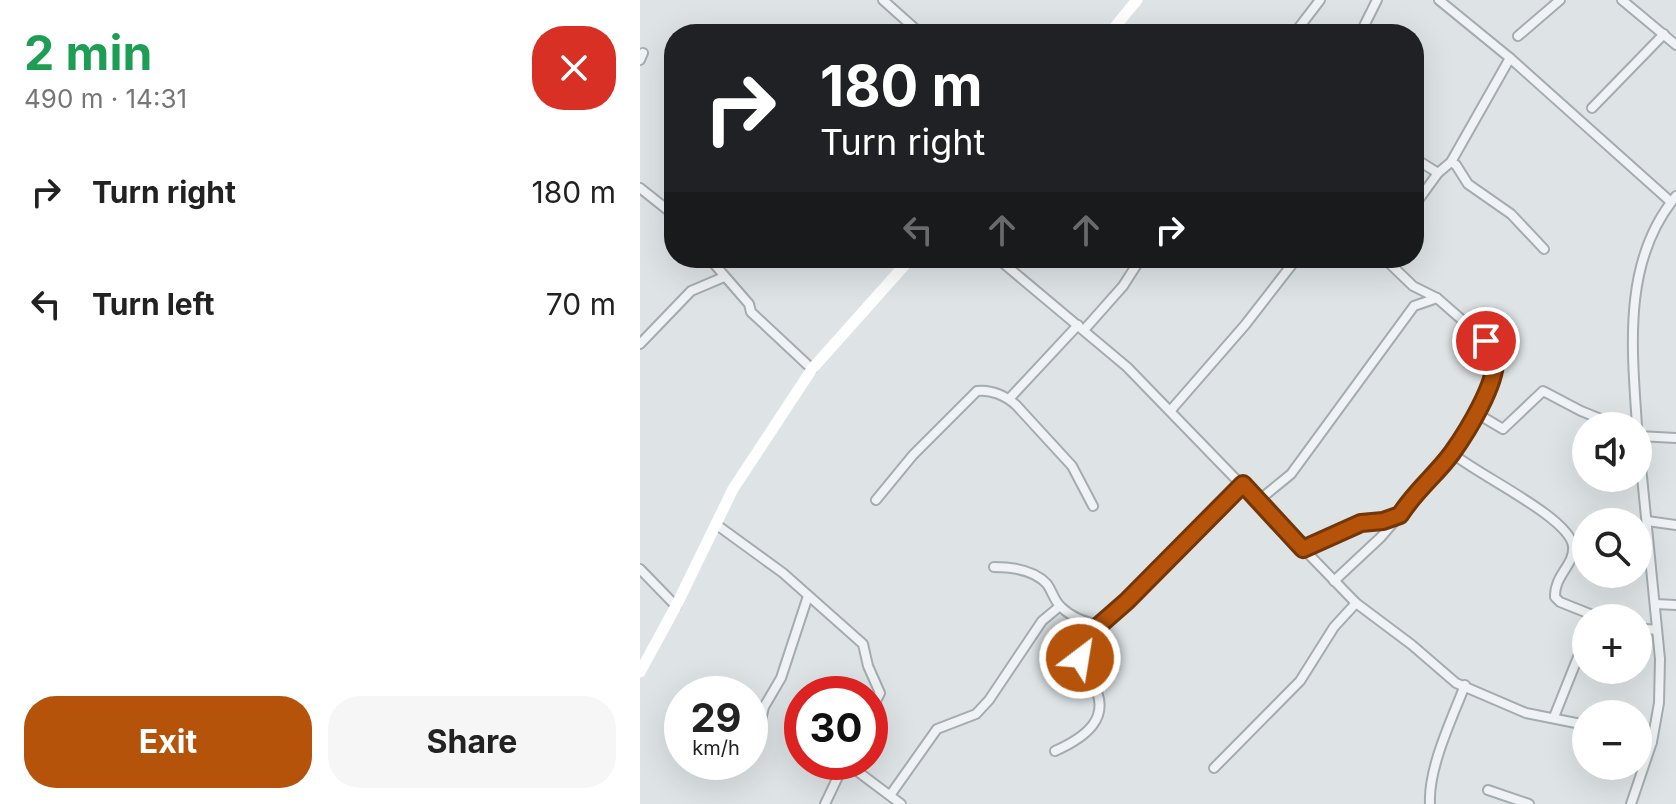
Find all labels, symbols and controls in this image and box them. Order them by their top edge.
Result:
text: 2 min [24,23,152,82]
button: close [532,26,616,110]
text: 180 m [820,52,983,120]
icon: right [688,56,792,160]
text: 490 m · 14:31 [24,83,187,114]
text: Turn right [820,120,985,164]
icon: right [24,170,68,214]
text: Turn right [92,174,236,210]
text: 180 m [532,174,616,210]
icon: left [896,208,940,252]
icon: ahead [980,208,1024,252]
icon: ahead [1064,208,1108,252]
icon: right [1148,208,1192,252]
icon: left [24,282,68,326]
text: Turn left [92,286,214,322]
text: 70 m [546,286,616,322]
pin [1452,307,1520,375]
icon: arrive [1464,319,1508,363]
map controls [1572,412,1652,780]
button: sound [1572,412,1652,492]
button: search [1572,508,1652,588]
button: + [1572,604,1652,684]
position arrow [1038,616,1122,700]
speed limit sign: 30 [784,676,888,780]
text: 29 [690,693,742,742]
button: Exit [24,696,312,788]
button: Share [328,696,616,788]
button: − [1572,700,1652,780]
text: km/h [692,736,740,760]

